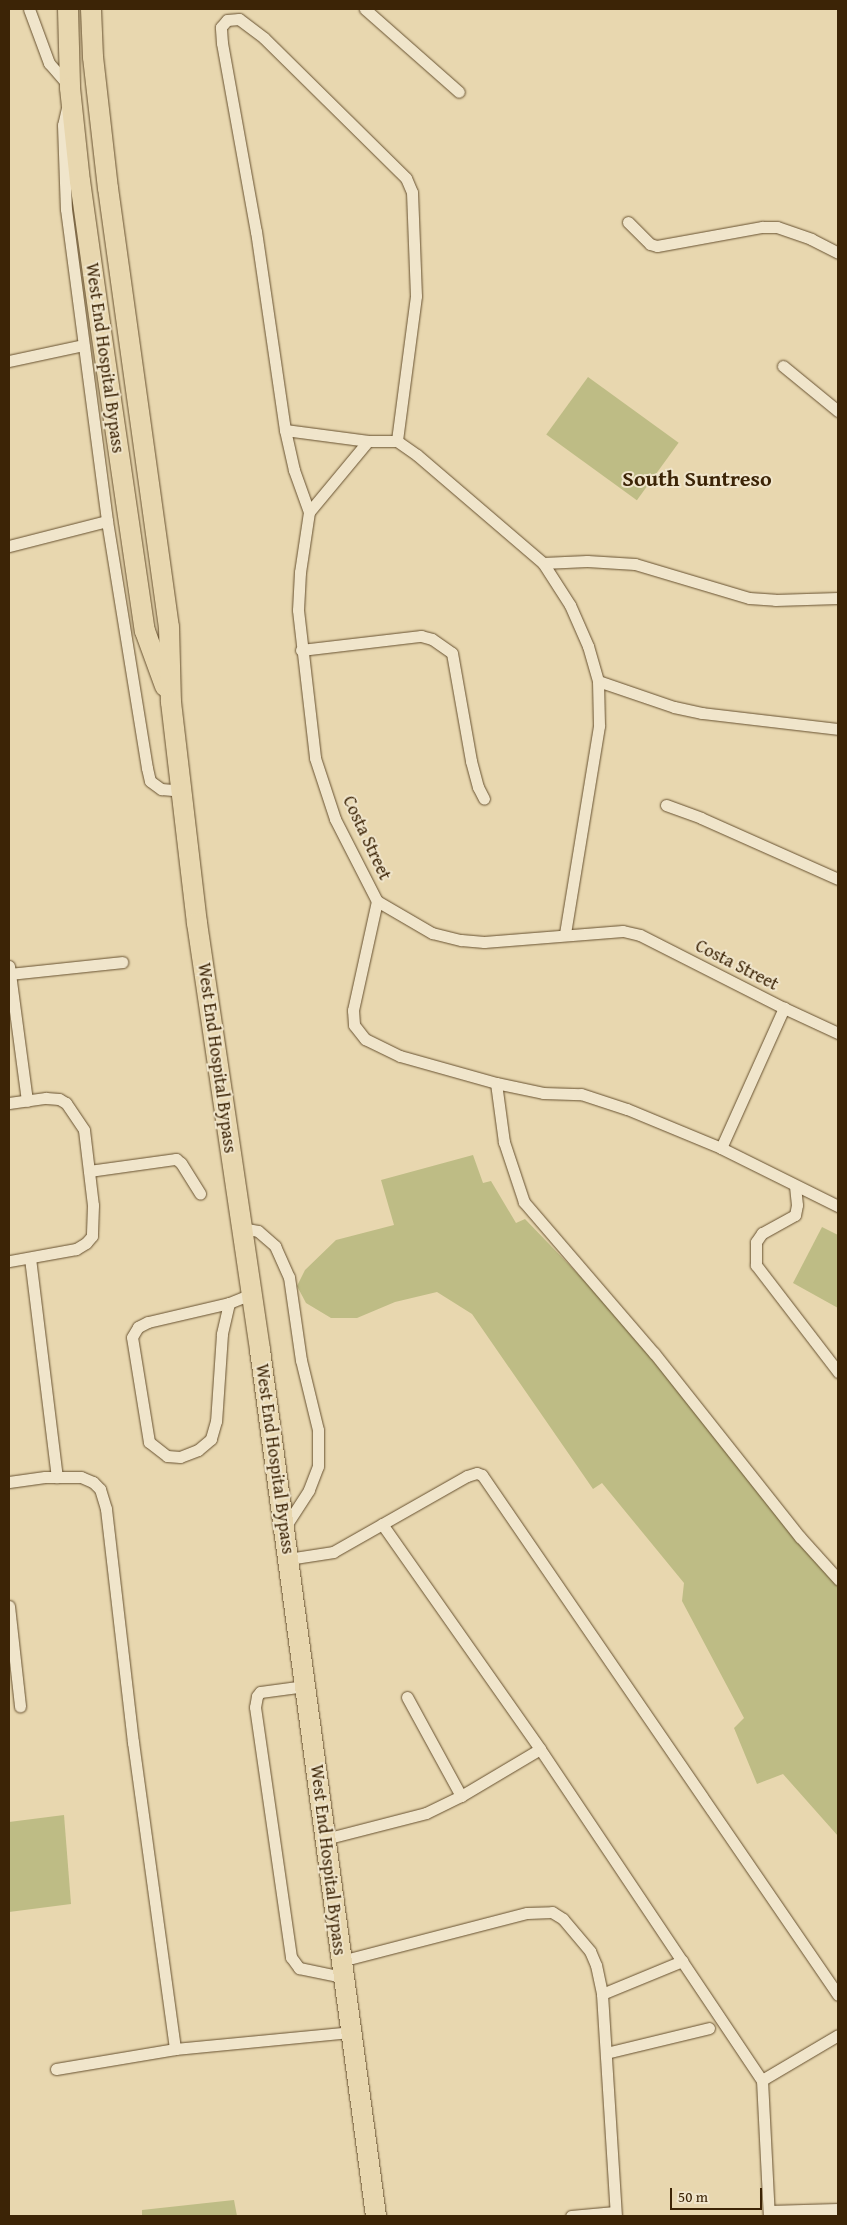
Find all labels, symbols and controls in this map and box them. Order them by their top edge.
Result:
street label: West End Hospital Bypass [81,261,129,455]
district label: South Suntreso [622,466,772,492]
street label: Costa Street [338,792,396,884]
street label: Costa Street [692,935,782,995]
street label: West End Hospital Bypass [193,961,241,1155]
street label: West End Hospital Bypass [251,1362,299,1556]
street label: West End Hospital Bypass [306,1763,350,1957]
scale bar [672,2178,764,2210]
text: 50 m [678,2186,708,2207]

